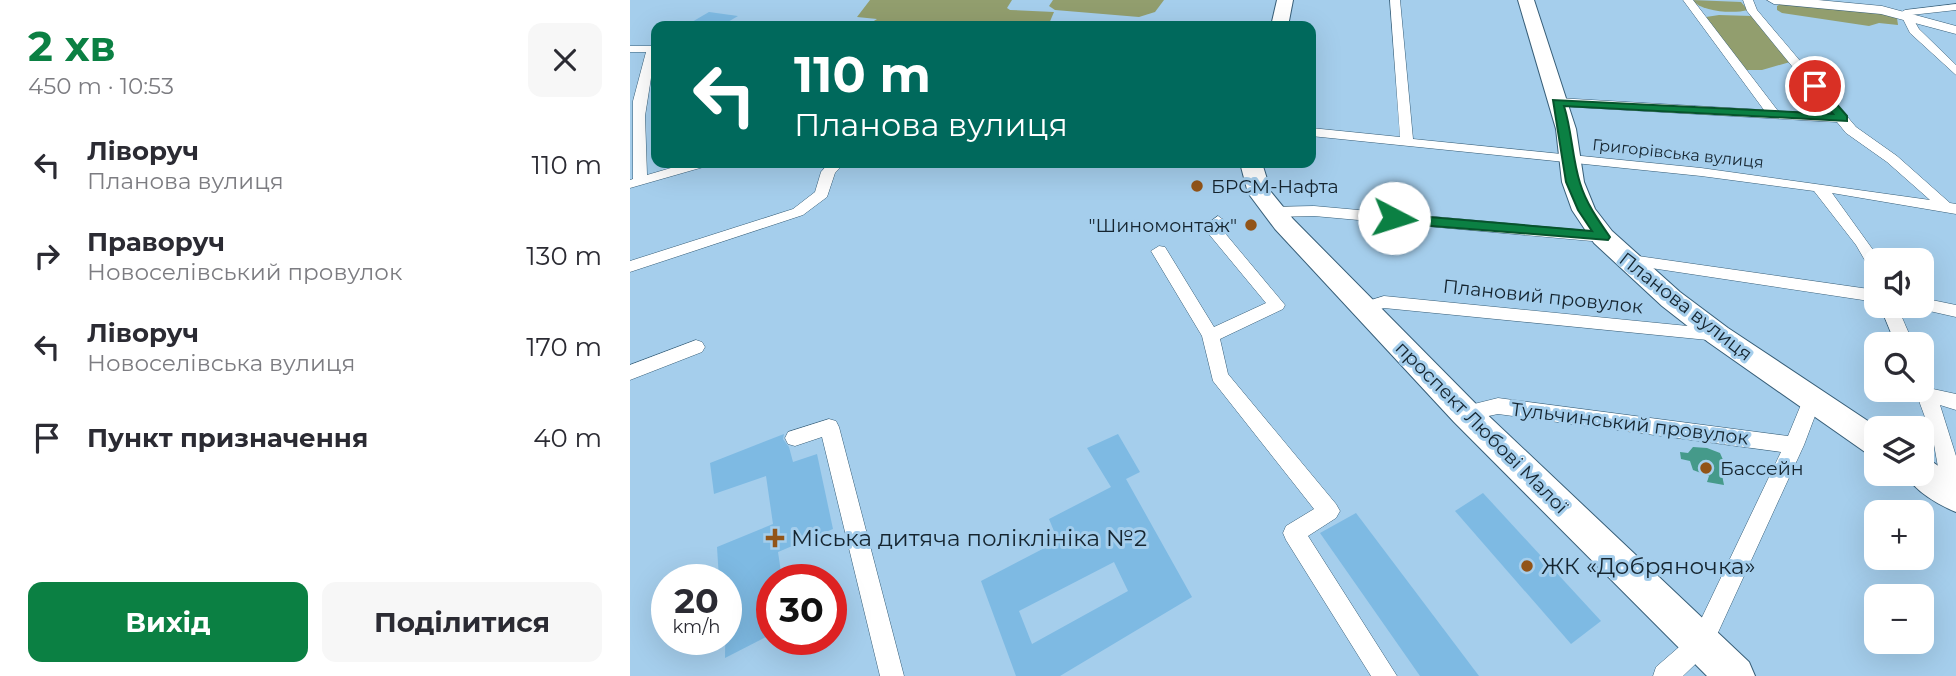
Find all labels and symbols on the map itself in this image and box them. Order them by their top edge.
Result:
pin [1785,56,1845,116]
street label: Григорівська вулиця [1591,135,1765,172]
place label: БРСМ-Нафта [1211,175,1339,198]
marker: БРСМ-Нафта [1189,178,1205,194]
position arrow [1357,181,1431,255]
place label: "Шиномонтаж" [1088,214,1237,237]
marker: "Шиномонтаж" [1243,217,1259,233]
street label: Планова вулиця [1615,247,1757,366]
street label: Плановий провулок [1442,275,1644,318]
street label: проспект Любові Малої [1391,336,1573,518]
street label: Тульчинський провулок [1510,398,1750,449]
place label: Бассейн [1720,457,1804,480]
marker: Бассейн [1698,460,1714,476]
place label: Міська дитяча поліклініка №2 [791,524,1147,552]
marker: Міська дитяча поліклініка №2 [765,528,785,548]
place label: ЖК «Добряночка» [1541,552,1755,580]
marker: ЖК «Добряночка» [1519,558,1535,574]
speed limit sign: 30 [756,564,847,655]

